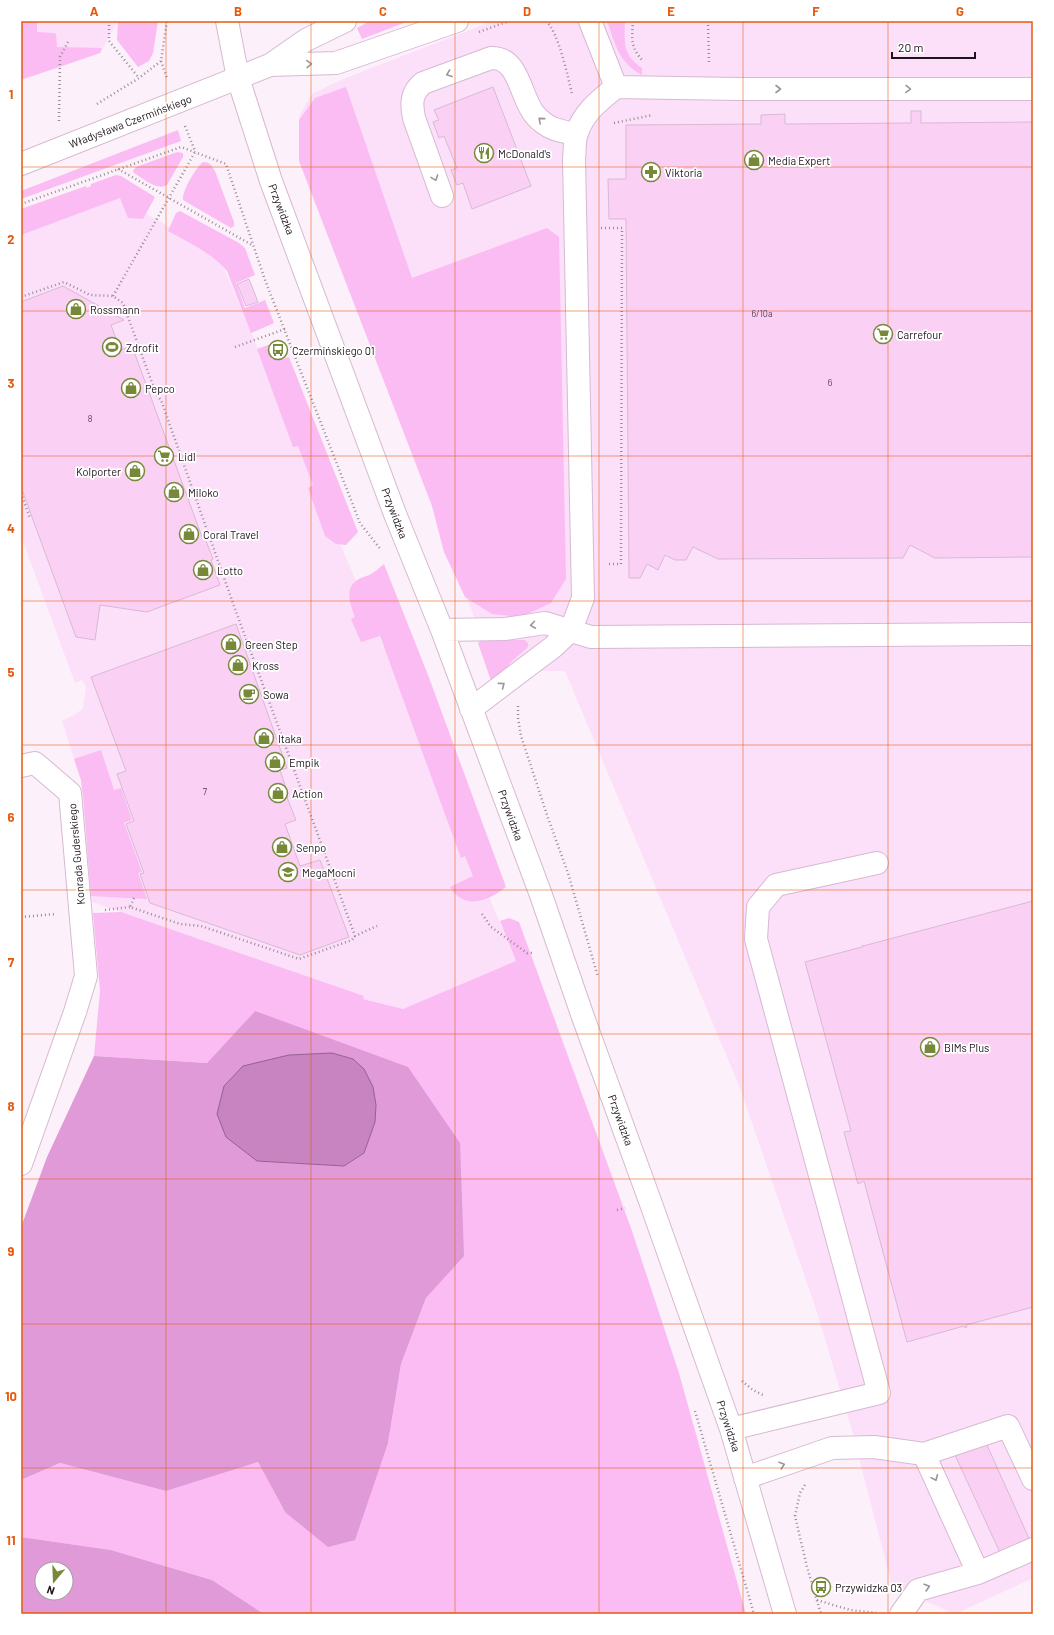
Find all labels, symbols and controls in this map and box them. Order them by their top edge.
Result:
text: A [90,3,99,19]
text: B [234,3,242,19]
text: C [379,3,387,19]
text: D [523,3,531,19]
text: E [667,3,675,19]
text: F [812,3,820,19]
text: G [956,3,964,19]
scale bar [892,34,975,60]
text: 20 m [898,40,924,54]
one-way arrow [306,59,312,68]
one-way arrow [445,69,452,77]
one-way arrow [775,85,781,93]
one-way arrow [905,85,911,93]
text: 1 [9,86,13,102]
street label: Władysława Czermińskiego [67,92,193,150]
one-way arrow [538,118,545,125]
restaurant icon: McDonald's [473,142,495,164]
place label: McDonald's [498,147,551,160]
shop icon: Media Expert [743,149,765,171]
place label: Media Expert [768,154,830,167]
pharmacy icon: Viktoria [640,161,662,183]
place label: Viktoria [665,166,702,179]
one-way arrow [431,174,439,181]
street label: Przywidzka [266,182,298,236]
text: 2 [7,231,15,247]
shop icon: Rossmann [65,298,87,320]
place label: Rossmann [90,303,140,316]
house number: 6/10a [751,308,773,319]
supermarket icon: Carrefour [872,323,894,345]
place label: Carrefour [897,328,942,341]
sports icon: Zdrofit [101,336,123,358]
bus stop icon: Czermińskiego 01 [267,339,289,361]
place label: Zdrofit [126,341,159,354]
place label: Czermińskiego 01 [292,344,375,357]
text: 3 [7,375,15,391]
shop icon: Pepco [120,377,142,399]
house number: 6 [828,377,833,388]
place label: Pepco [145,382,175,395]
house number: 8 [88,413,93,424]
supermarket icon: Lidl [153,445,175,467]
place label: Lidl [178,450,196,463]
shop icon: Kolporter [124,460,146,482]
place label: Kolporter [76,465,121,478]
shop icon: Miloko [163,481,185,503]
place label: Miloko [188,486,219,499]
street label: Przywidzka [379,486,411,540]
text: 4 [7,520,15,536]
shop icon: Coral Travel [178,523,200,545]
place label: Coral Travel [203,528,259,541]
shop icon: Lotto [192,559,214,581]
place label: Lotto [217,564,243,577]
one-way arrow [530,620,536,629]
shop icon: Green Step [220,633,242,655]
place label: Green Step [245,638,298,651]
shop icon: Kross [227,654,249,676]
place label: Kross [252,659,279,672]
text: 5 [7,664,15,680]
cafe icon: Sowa [238,683,260,705]
one-way arrow [498,683,505,690]
place label: Sowa [263,688,289,701]
shop icon: Itaka [253,727,275,749]
place label: Itaka [278,732,302,745]
shop icon: Empik [264,751,286,773]
place label: Empik [289,756,320,769]
shop icon: Action [267,782,289,804]
house number: 7 [203,786,208,797]
place label: Action [292,787,323,800]
street label: Przywidzka [496,788,526,842]
street label: Konrada Guderskiego [65,803,87,905]
text: 6 [8,809,15,825]
shop icon: Senpo [271,836,293,858]
place label: Senpo [296,841,326,854]
school or university icon: MegaMocni [277,861,299,883]
place label: MegaMocni [302,866,356,879]
text: 7 [8,954,15,970]
shop icon: BIMs Plus [919,1036,941,1058]
place label: BIMs Plus [944,1041,989,1054]
street label: Przywidzka [606,1093,636,1147]
text: 8 [7,1098,15,1114]
text: 9 [8,1243,15,1259]
text: 10 [5,1388,17,1404]
street label: Przywidzka [715,1399,743,1453]
one-way arrow [778,1461,785,1470]
one-way arrow [930,1474,938,1482]
text: 11 [6,1532,16,1548]
north arrow [34,1561,74,1601]
bus stop icon: Przywidzka 03 [810,1576,832,1598]
place label: Przywidzka 03 [835,1581,902,1594]
one-way arrow [923,1583,930,1592]
text: N [45,1584,56,1598]

